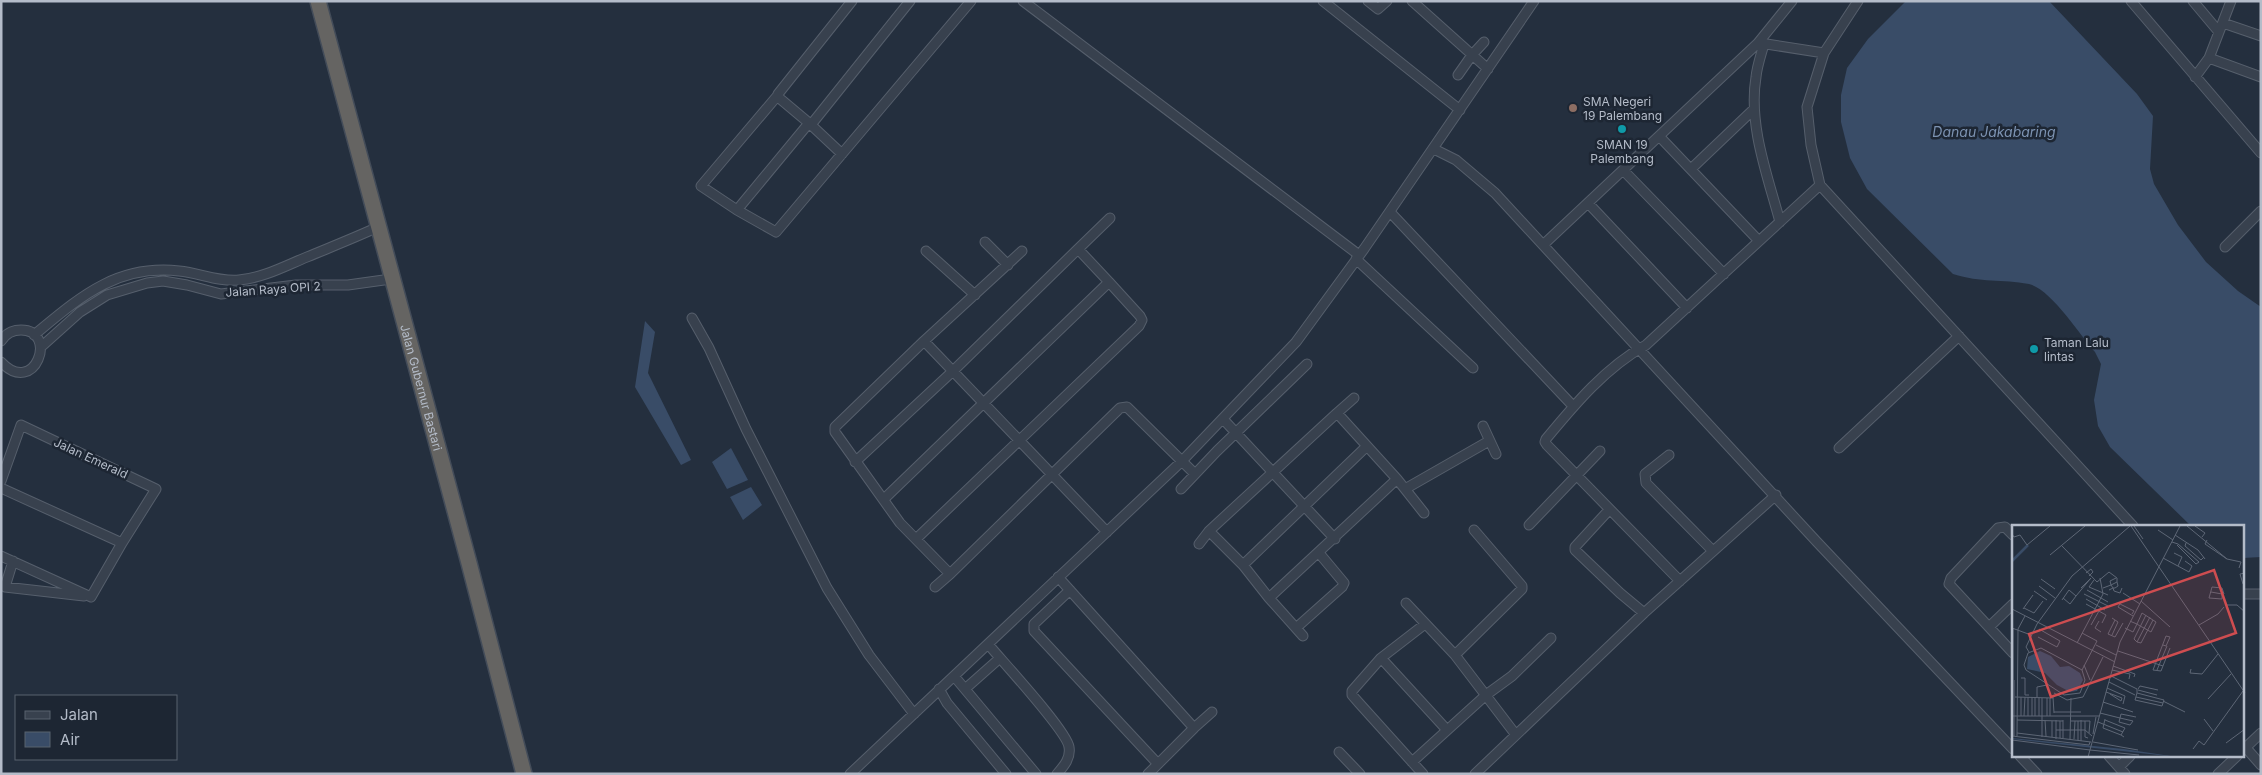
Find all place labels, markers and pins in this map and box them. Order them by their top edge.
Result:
place label: SMA Negeri 19 Palembang [1583,94,1662,123]
marker: SMA Negeri 19 Palembang [1567,102,1579,114]
marker: SMAN 19 Palembang [1616,123,1628,135]
place label: SMAN 19 Palembang [1590,137,1654,166]
place label: Taman Lalu lintas [2044,335,2109,364]
marker: Taman Lalu lintas [2028,343,2040,355]

